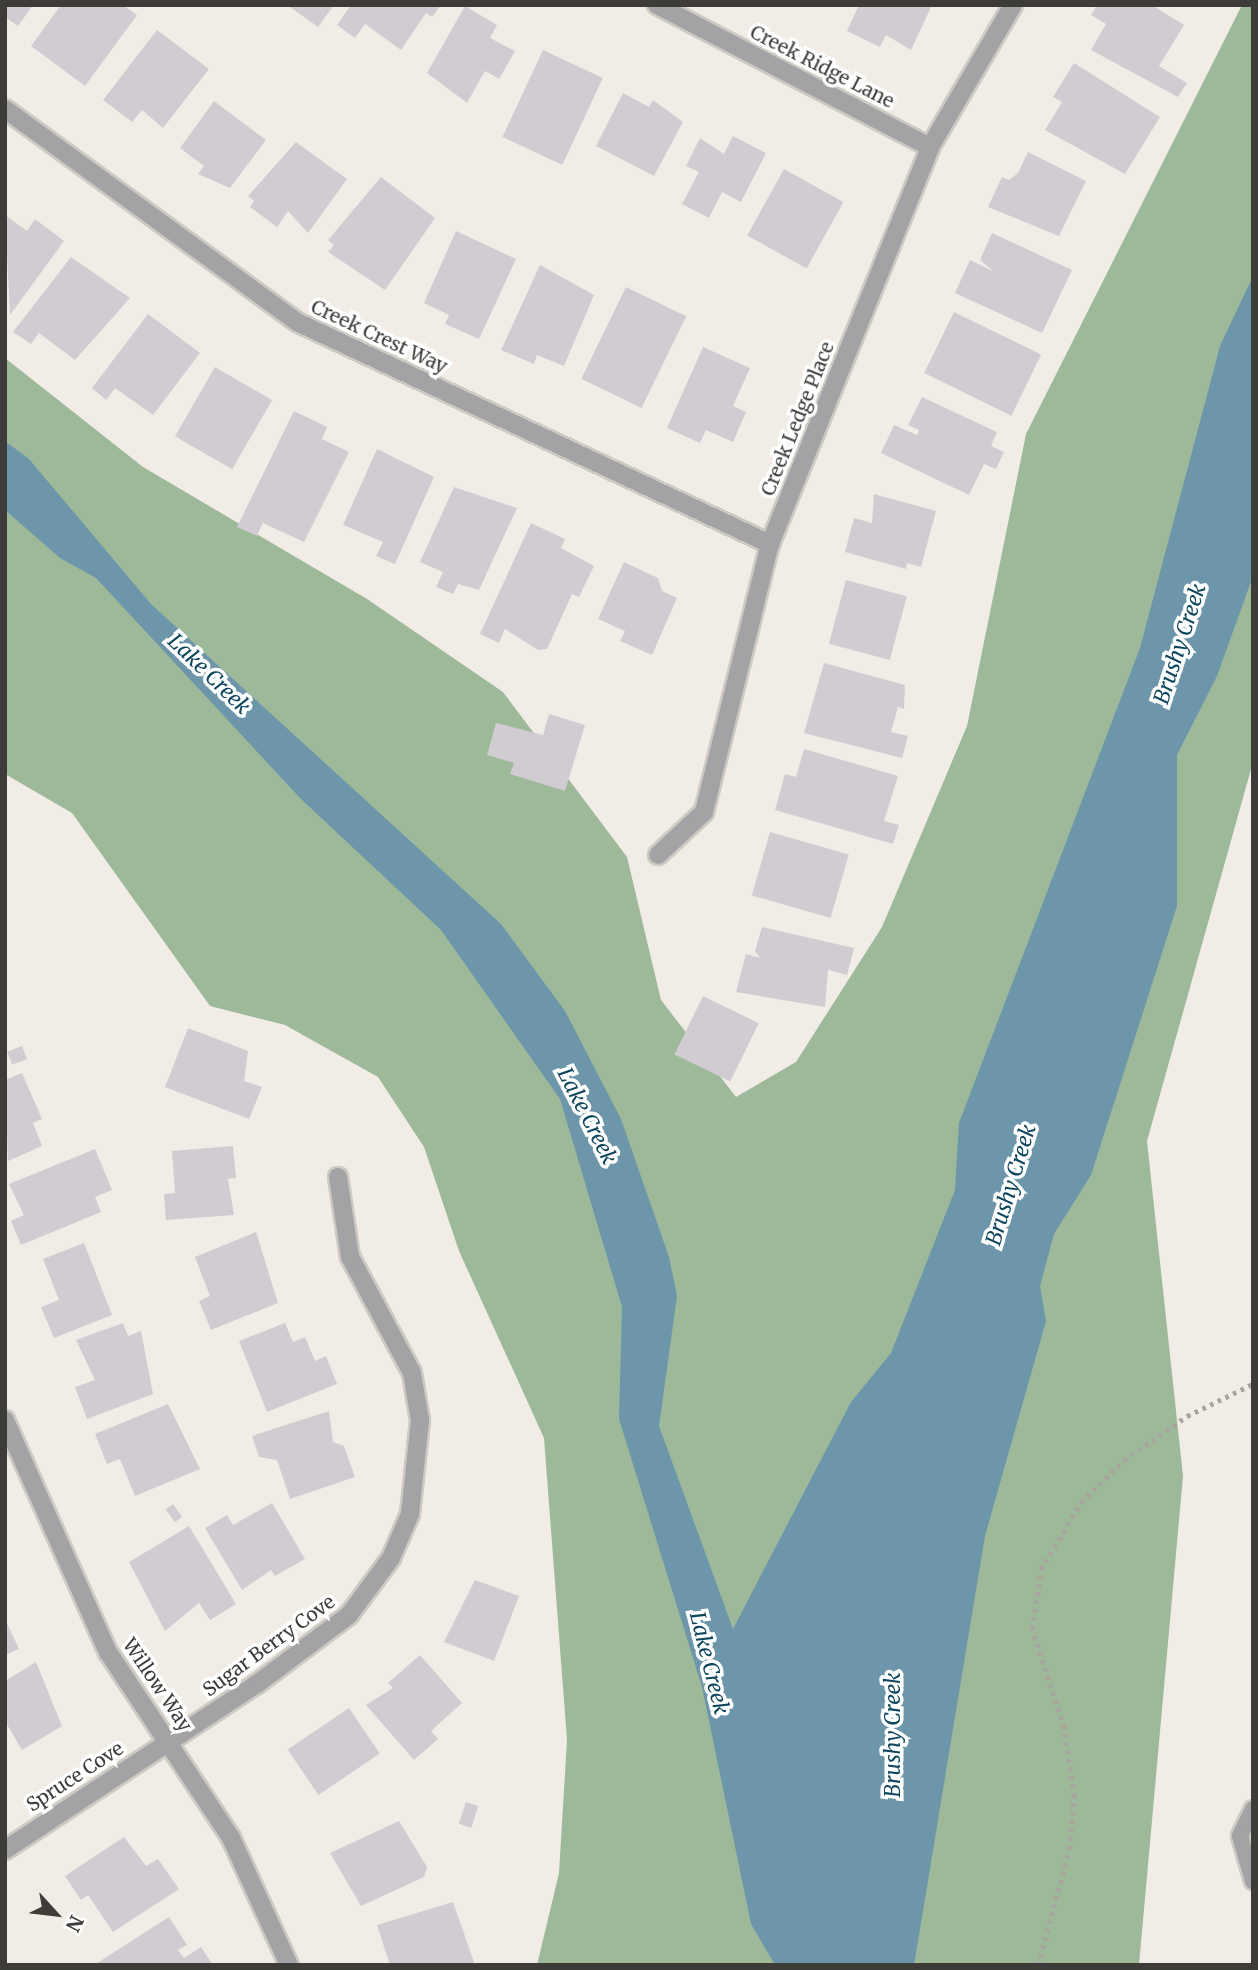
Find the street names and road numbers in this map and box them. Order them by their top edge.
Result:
street label: Creek Ridge Lane [746,21,898,113]
street label: Creek Crest Way [307,295,451,379]
street label: Creek Ledge Place [757,339,839,499]
street label: Sugar Berry Cove [199,1591,339,1701]
street label: Willow Way [118,1634,196,1736]
street label: Spruce Cove [22,1737,128,1817]

